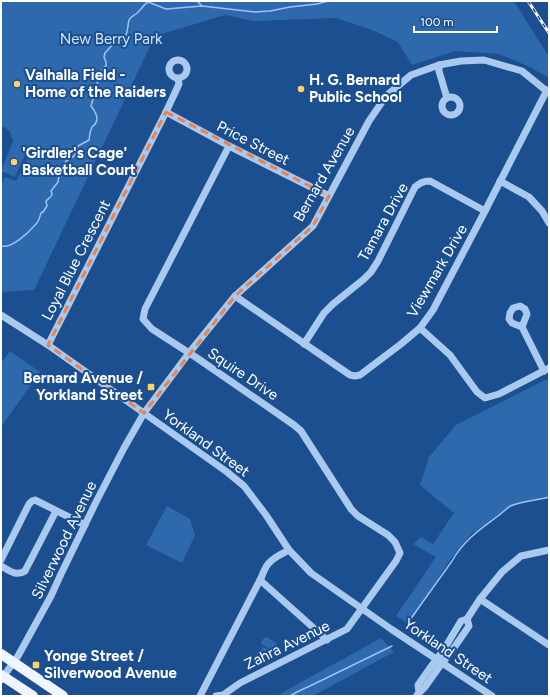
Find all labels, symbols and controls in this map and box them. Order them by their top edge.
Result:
scale bar [414,8,497,34]
text: 100 m [420,15,454,29]
park label: New Berry Park [60,30,163,48]
place label: Valhalla Field - Home of the Raiders [25,66,166,101]
place label: H. G. Bernard Public School [309,71,402,106]
marker: Valhalla Field - Home of the Raiders [12,79,22,89]
marker: H. G. Bernard Public School [296,84,306,94]
street label: Price Street [214,117,293,169]
street label: Bernard Avenue [290,123,358,225]
place label: 'Girdler's Cage' Basketball Court [22,144,136,179]
marker: 'Girdler's Cage' Basketball Court [9,157,19,167]
street label: Tamara Drive [354,180,412,264]
street label: Loyal Blue Crescent [38,196,114,323]
street label: Viewmark Drive [403,221,471,321]
street label: Squire Drive [204,344,282,404]
place label: Bernard Avenue / Yorkland Street [23,369,144,404]
marker: Bernard Avenue / Yorkland Street [146,382,156,392]
street label: Yorkland Street [159,405,253,481]
street label: Silverwood Avenue [28,478,100,602]
street label: Yorkland Street [400,615,496,687]
street label: Zahra Avenue [241,617,333,673]
place label: Yonge Street / Silverwood Avenue [44,647,178,682]
marker: Yonge Street / Silverwood Avenue [31,660,41,670]

